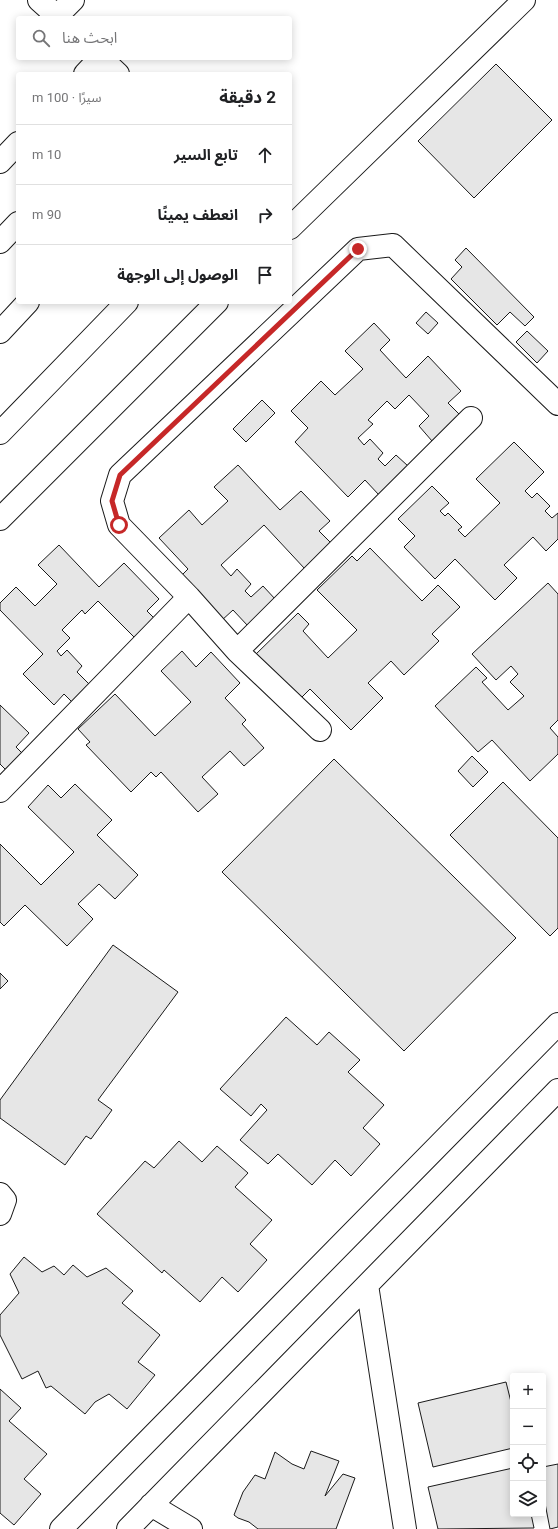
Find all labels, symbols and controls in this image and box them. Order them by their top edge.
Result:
search box [16,16,292,60]
icon: search [30,27,52,49]
text: ابحث هنا [62,29,117,47]
text: 2 دقيقة [219,87,276,107]
text: سيرًا · 100 m [32,90,101,105]
icon: ahead [254,144,276,166]
text: تابع السير [174,146,238,164]
text: 10 m [32,147,61,162]
icon: right [254,204,276,226]
text: انعطف يمينًا [158,206,238,224]
text: 90 m [32,207,61,222]
route end [349,240,367,258]
icon: arrive [254,264,276,286]
text: الوصول إلى الوجهة [117,266,238,284]
route start [110,516,128,534]
map controls [510,1373,546,1517]
button: + [510,1373,546,1409]
button: − [510,1409,546,1445]
button: locate [510,1445,546,1481]
button: layers [510,1481,546,1517]

